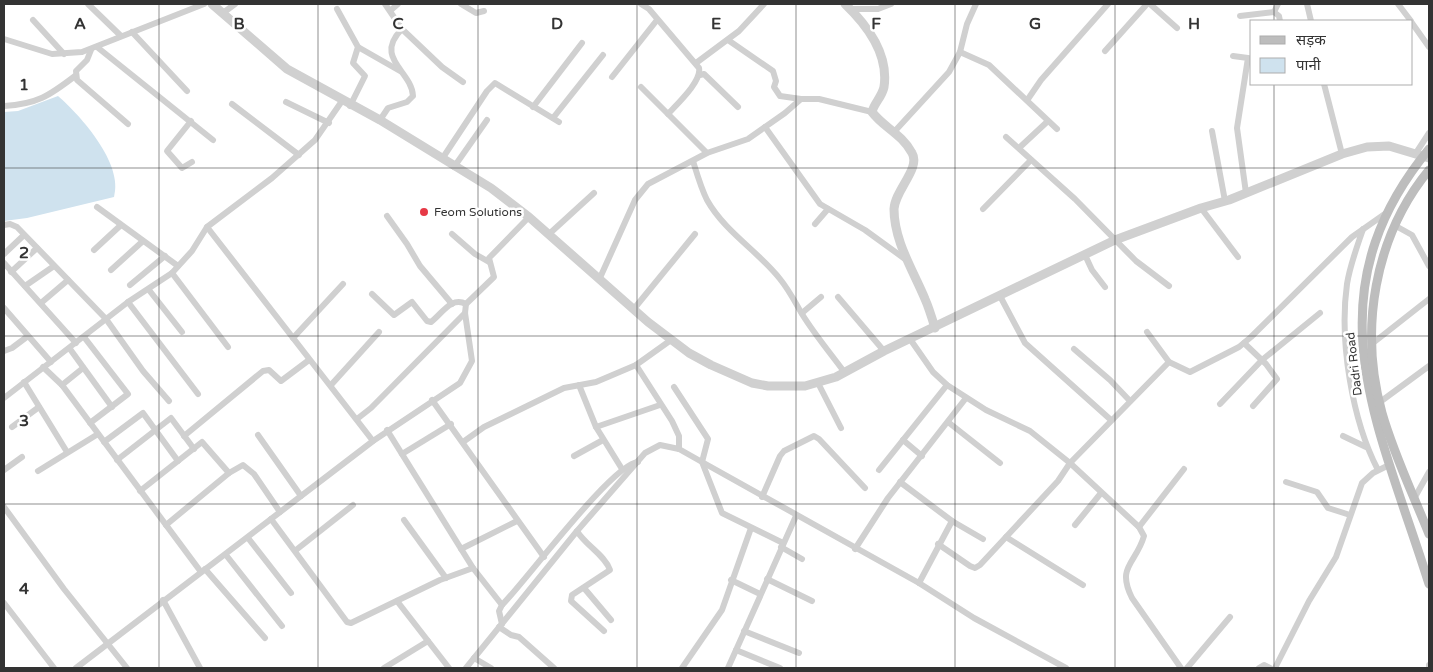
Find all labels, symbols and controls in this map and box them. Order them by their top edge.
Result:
text: A [74,14,86,34]
text: B [233,14,245,34]
text: C [392,14,404,34]
text: D [551,14,563,34]
text: E [711,14,721,34]
text: F [871,14,881,34]
text: G [1029,14,1041,34]
text: H [1188,14,1200,34]
legend [1250,20,1413,85]
text: सड़क [1296,31,1326,49]
text: पानी [1296,56,1322,74]
text: 1 [19,75,29,95]
place label: Feom Solutions [434,205,522,219]
marker: Feom Solutions [418,206,430,218]
text: 2 [19,243,29,263]
street label: Dadri Road [1343,331,1365,397]
text: 3 [19,411,29,431]
text: 4 [19,579,29,599]

